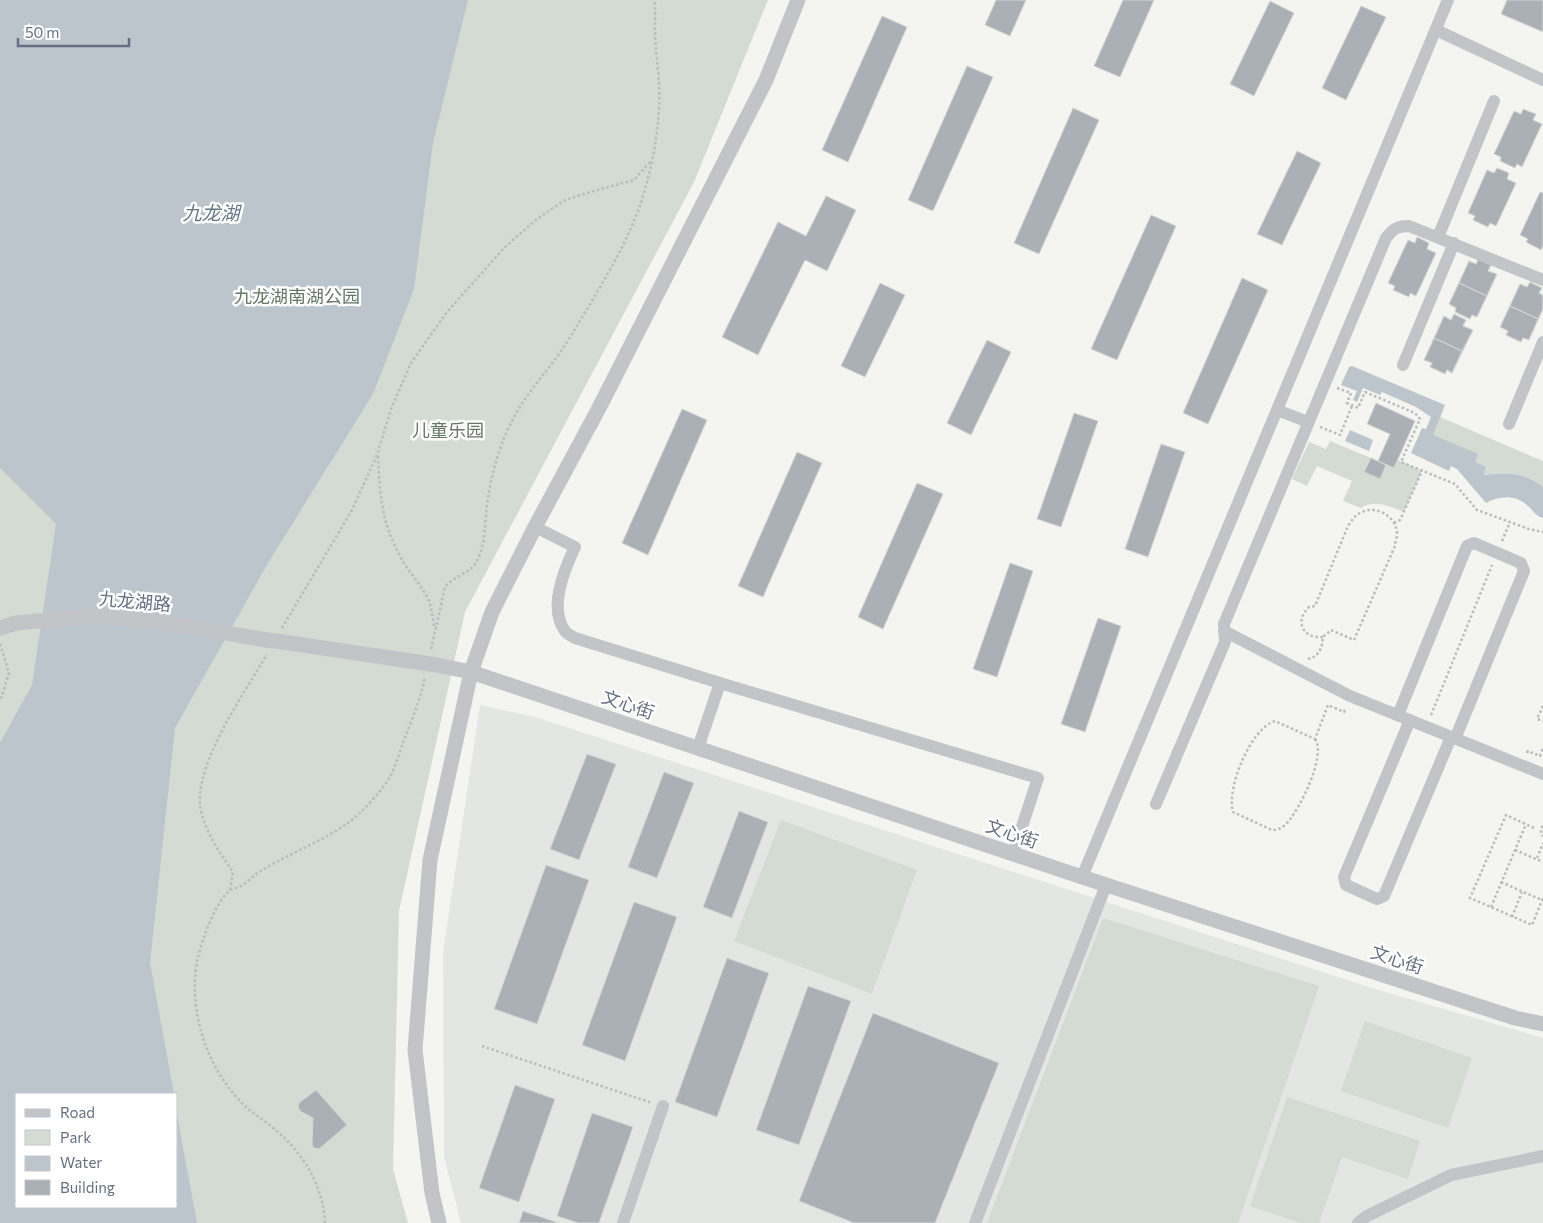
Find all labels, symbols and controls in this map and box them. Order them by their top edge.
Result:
scale bar [18,15,129,47]
text: 50 m [25,23,59,41]
water label: 九龙湖 [182,201,242,224]
park label: 九龙湖南湖公园 [234,285,360,307]
park label: 儿童乐园 [412,419,484,441]
street label: 九龙湖路 [98,587,172,615]
street label: 文心街 [599,685,657,723]
street label: 文心街 [983,814,1041,852]
street label: 文心街 [1368,940,1426,978]
legend [15,1093,178,1208]
text: Road [60,1103,95,1121]
text: Park [60,1128,91,1146]
text: Water [60,1153,102,1171]
text: Building [60,1178,115,1196]

